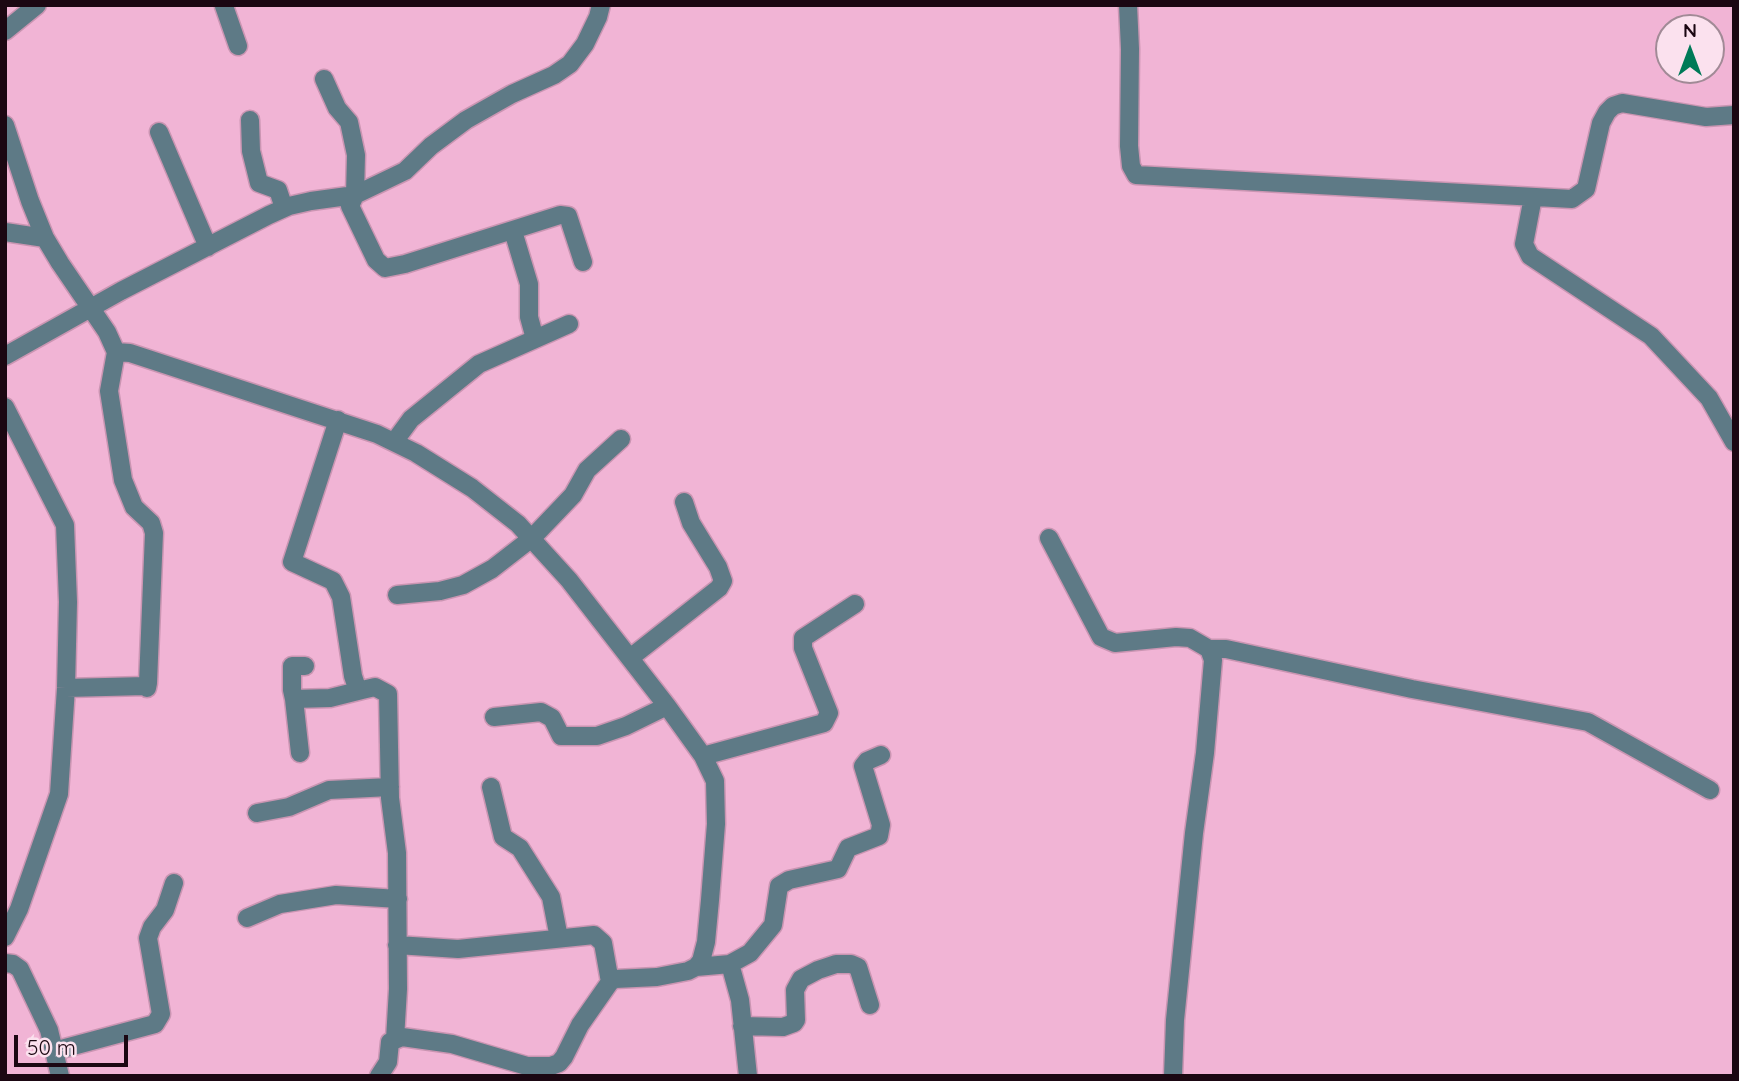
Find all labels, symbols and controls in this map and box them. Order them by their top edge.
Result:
north arrow [1655,14,1725,84]
text: N [1683,18,1697,42]
scale bar [18,1021,131,1066]
text: 50 m [27,1034,76,1060]

